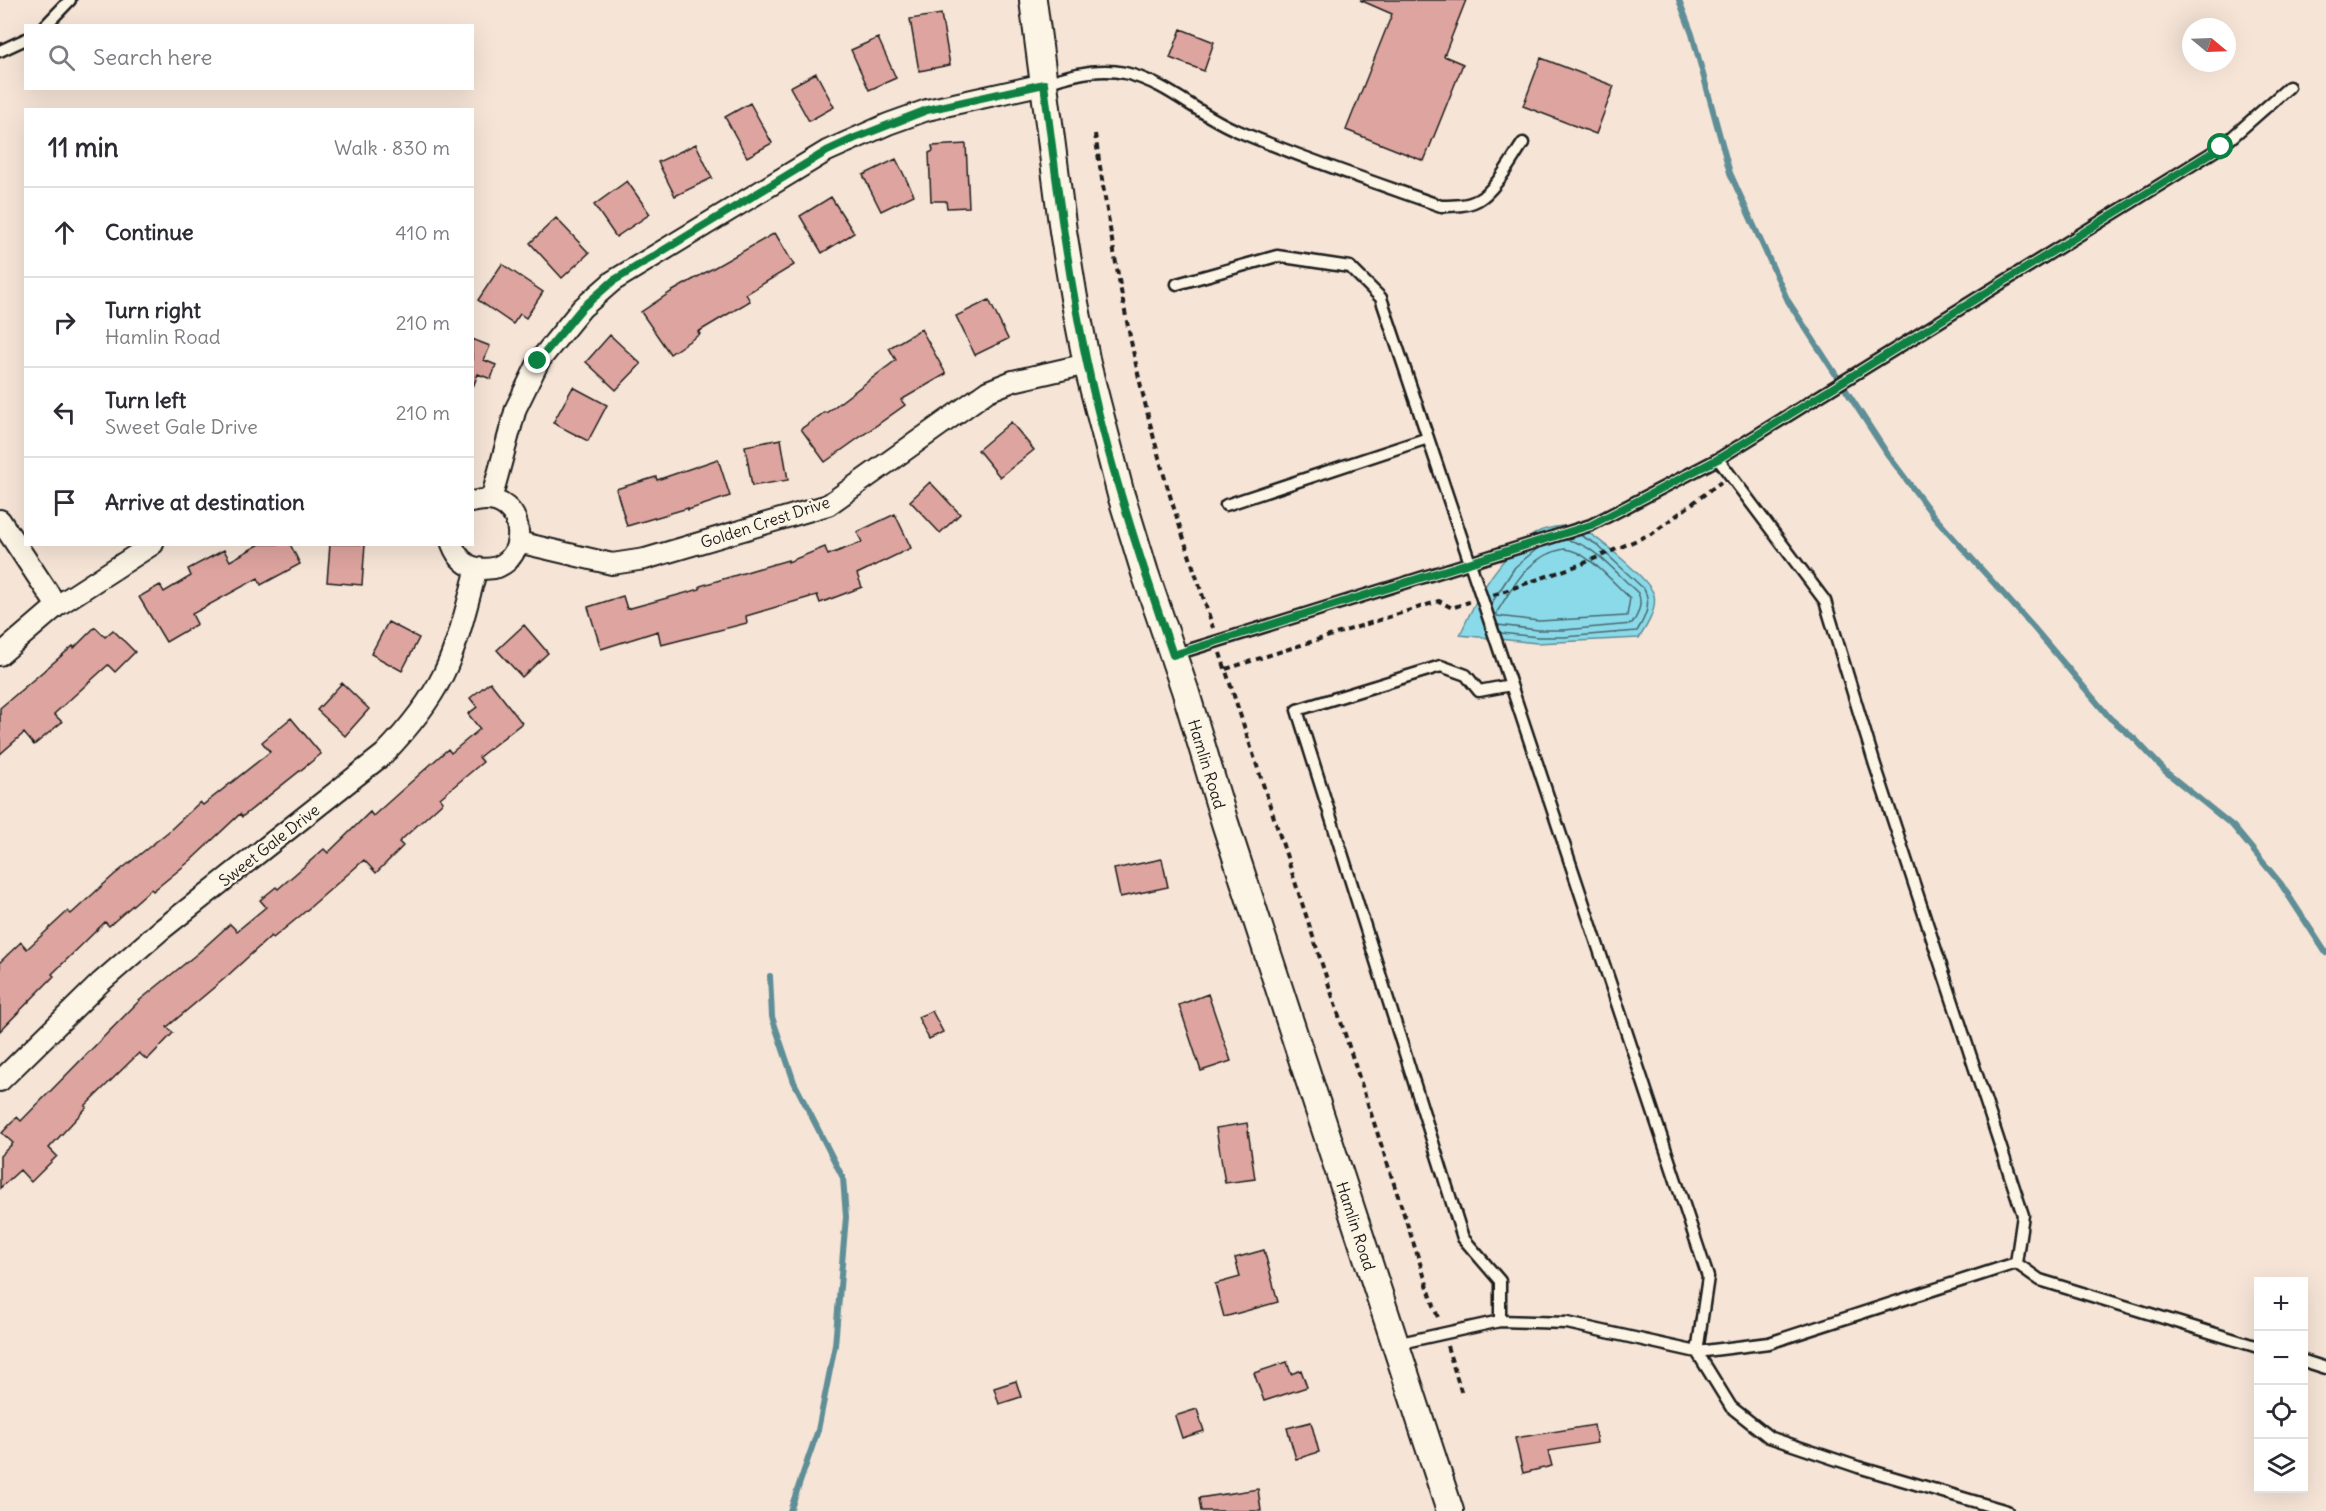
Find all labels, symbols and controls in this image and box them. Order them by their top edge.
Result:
north arrow [2182,18,2236,72]
search box [24,24,474,90]
icon: search [45,41,78,74]
text: Search here [93,43,212,71]
text: 11 min [48,131,119,164]
route start [2207,133,2233,159]
text: Walk · 830 m [334,135,450,160]
icon: ahead [48,216,81,249]
text: Continue [105,218,194,246]
text: 410 m [395,220,450,245]
text: Turn right [105,296,201,324]
icon: right [48,306,81,339]
text: 210 m [396,310,450,335]
text: Hamlin Road [105,324,221,349]
route end [524,347,550,373]
text: Turn left [105,386,186,414]
icon: left [48,396,81,429]
text: 210 m [396,400,450,425]
text: Sweet Gale Drive [105,414,258,439]
icon: arrive [48,486,81,519]
text: Arrive at destination [105,488,305,516]
street label: Golden Crest Drive [698,492,832,552]
street label: Hamlin Road [1184,717,1230,811]
street label: Sweet Gale Drive [215,799,323,891]
street label: Hamlin Road [1332,1179,1380,1273]
map controls [2254,1277,2308,1493]
button: + [2254,1277,2308,1331]
button: − [2254,1331,2308,1385]
button: locate [2254,1385,2308,1439]
button: layers [2254,1439,2308,1493]

